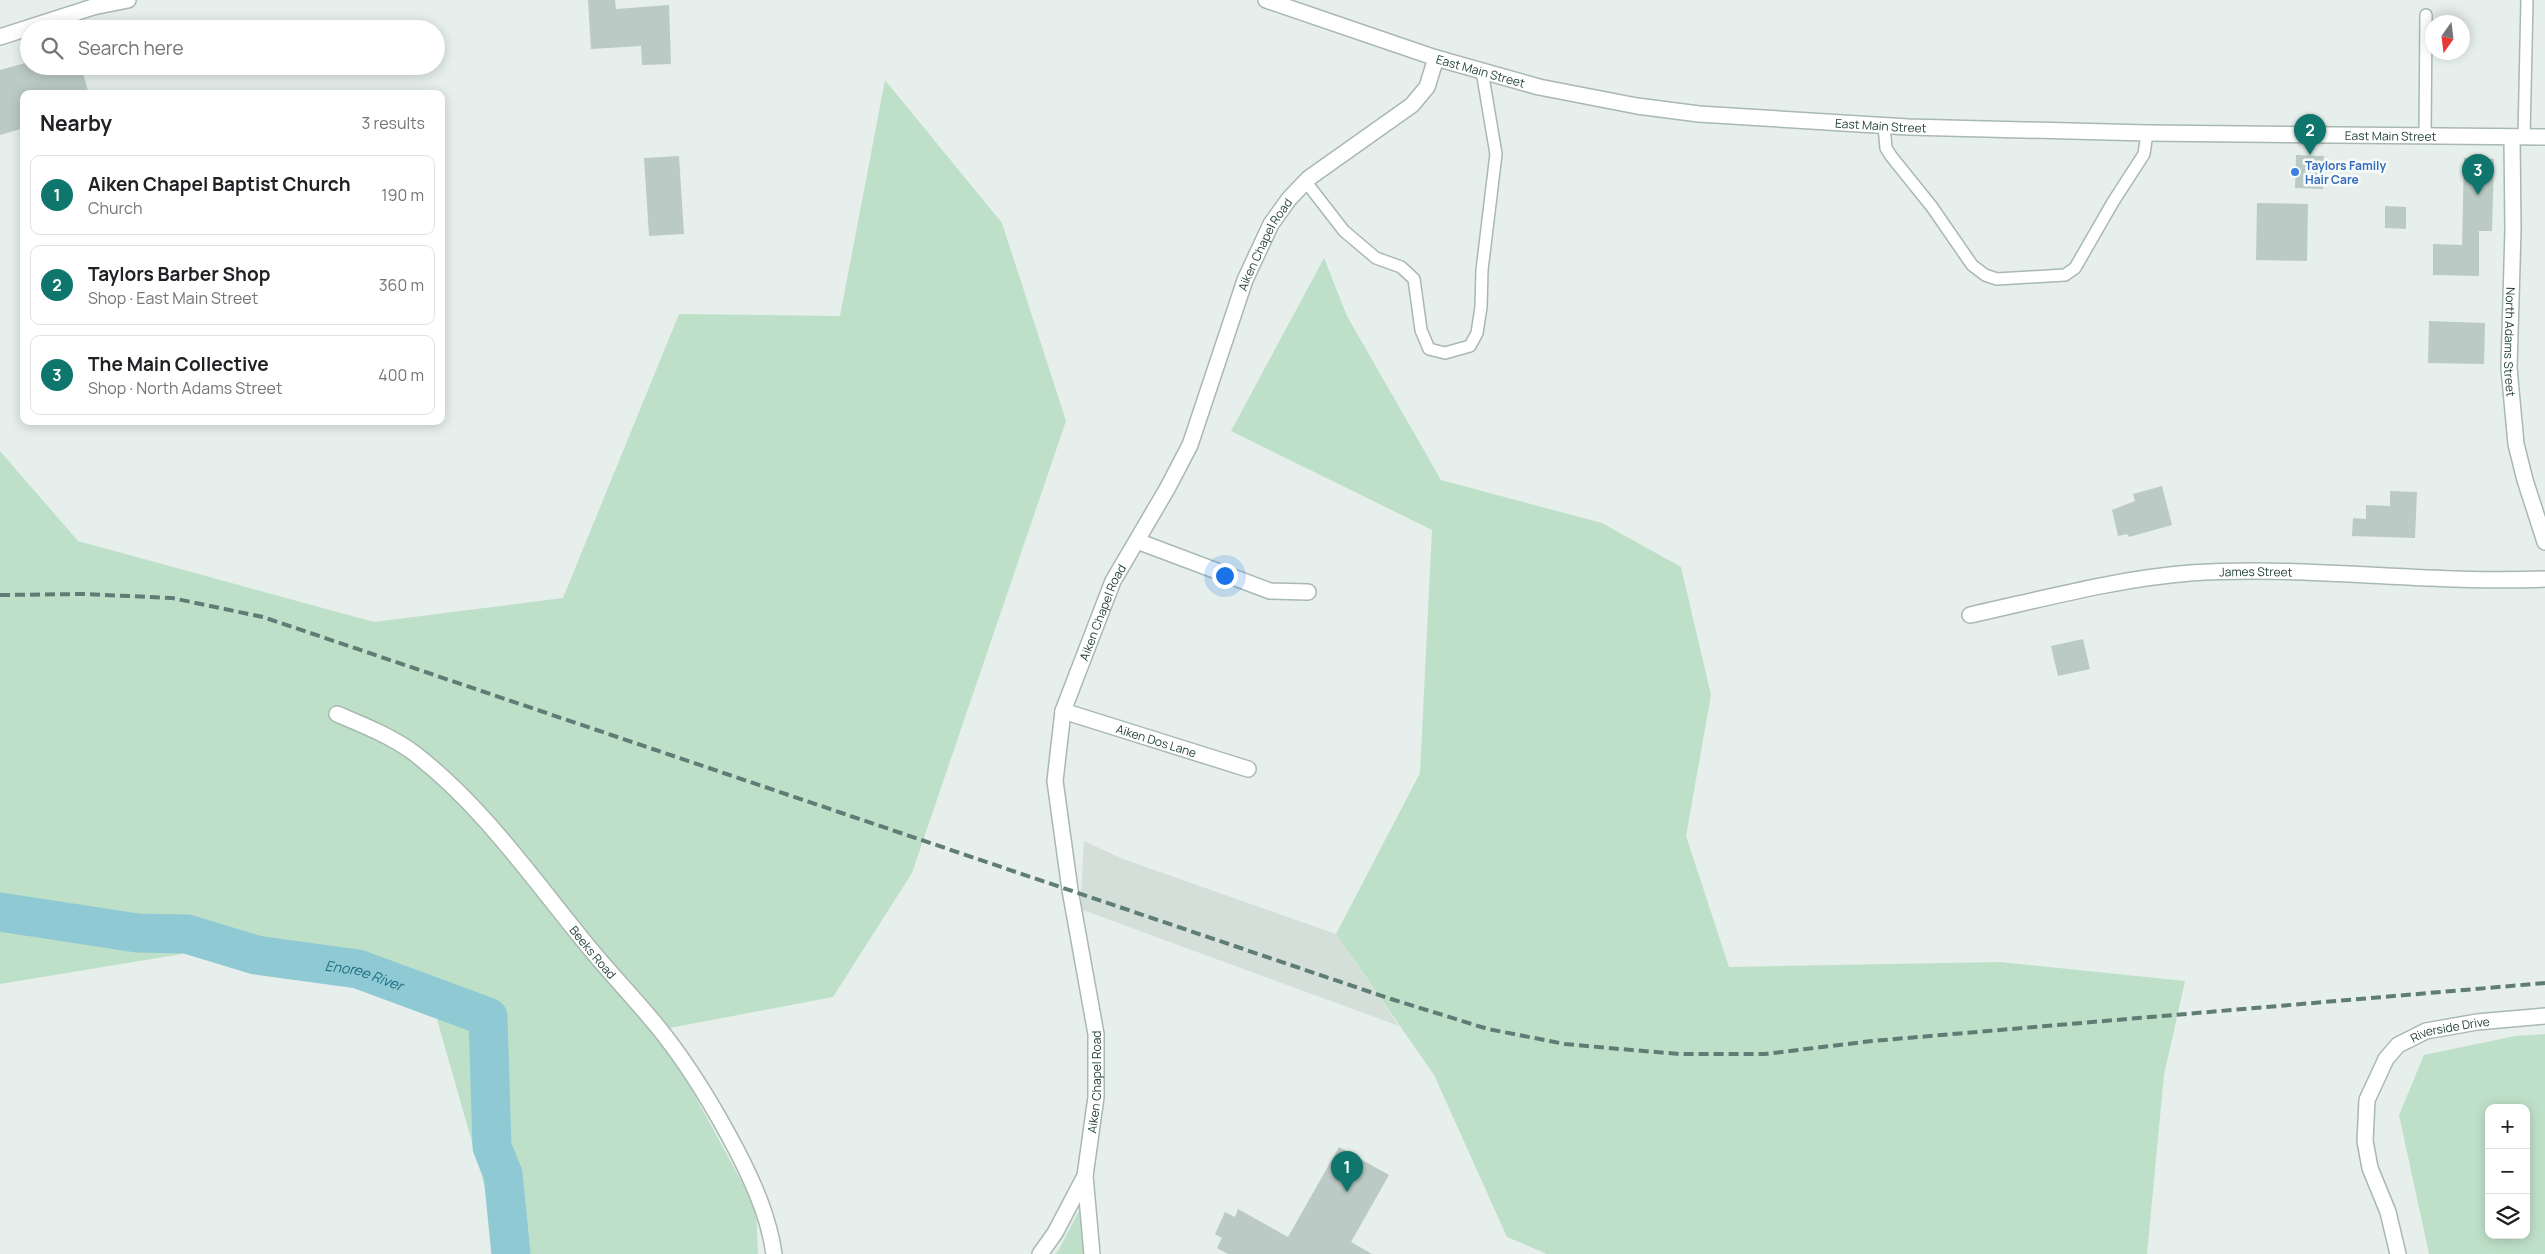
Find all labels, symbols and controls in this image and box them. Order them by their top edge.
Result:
north arrow [2425,15,2470,60]
search box [20,20,445,75]
icon: search [38,34,66,62]
text: Search here [78,35,184,61]
street label: East Main Street [1434,50,1527,91]
text: Nearby [40,109,112,137]
text: 3 results [362,112,425,134]
street label: East Main Street [1835,114,1927,136]
pin: 2 [2294,114,2326,155]
street label: East Main Street [2345,126,2437,144]
pin: 3 [2462,154,2494,195]
place label: Taylors Family Hair Care [2305,157,2386,188]
marker: Taylors Family Hair Care [2289,166,2301,178]
text: Aiken Chapel Baptist Church [88,171,351,197]
text: 1 [53,184,61,206]
text: 190 m [381,184,424,206]
street label: Aiken Chapel Road [1234,194,1296,293]
text: Church [88,197,142,219]
text: Taylors Barber Shop [88,261,270,287]
text: 2 [52,274,62,296]
text: 360 m [379,274,424,296]
text: Shop · East Main Street [88,287,258,309]
street label: North Adams Street [2500,287,2520,398]
text: The Main Collective [88,351,269,377]
text: 3 [52,364,62,386]
text: 400 m [378,364,424,386]
text: Shop · North Adams Street [88,377,282,399]
street label: Aiken Chapel Road [1075,561,1130,663]
your location [1212,563,1238,589]
street label: James Street [2219,563,2293,580]
street label: Aiken Dos Lane [1114,720,1199,761]
street label: Beeks Road [566,922,620,982]
water label: Enoree River [324,955,408,995]
street label: Riverside Drive [2407,1012,2490,1046]
street label: Aiken Chapel Road [1083,1031,1105,1134]
map controls [2485,1104,2530,1239]
button: + [2485,1104,2530,1149]
button: − [2485,1149,2530,1194]
pin: 1 [1331,1151,1363,1192]
button: layers [2485,1194,2530,1239]

